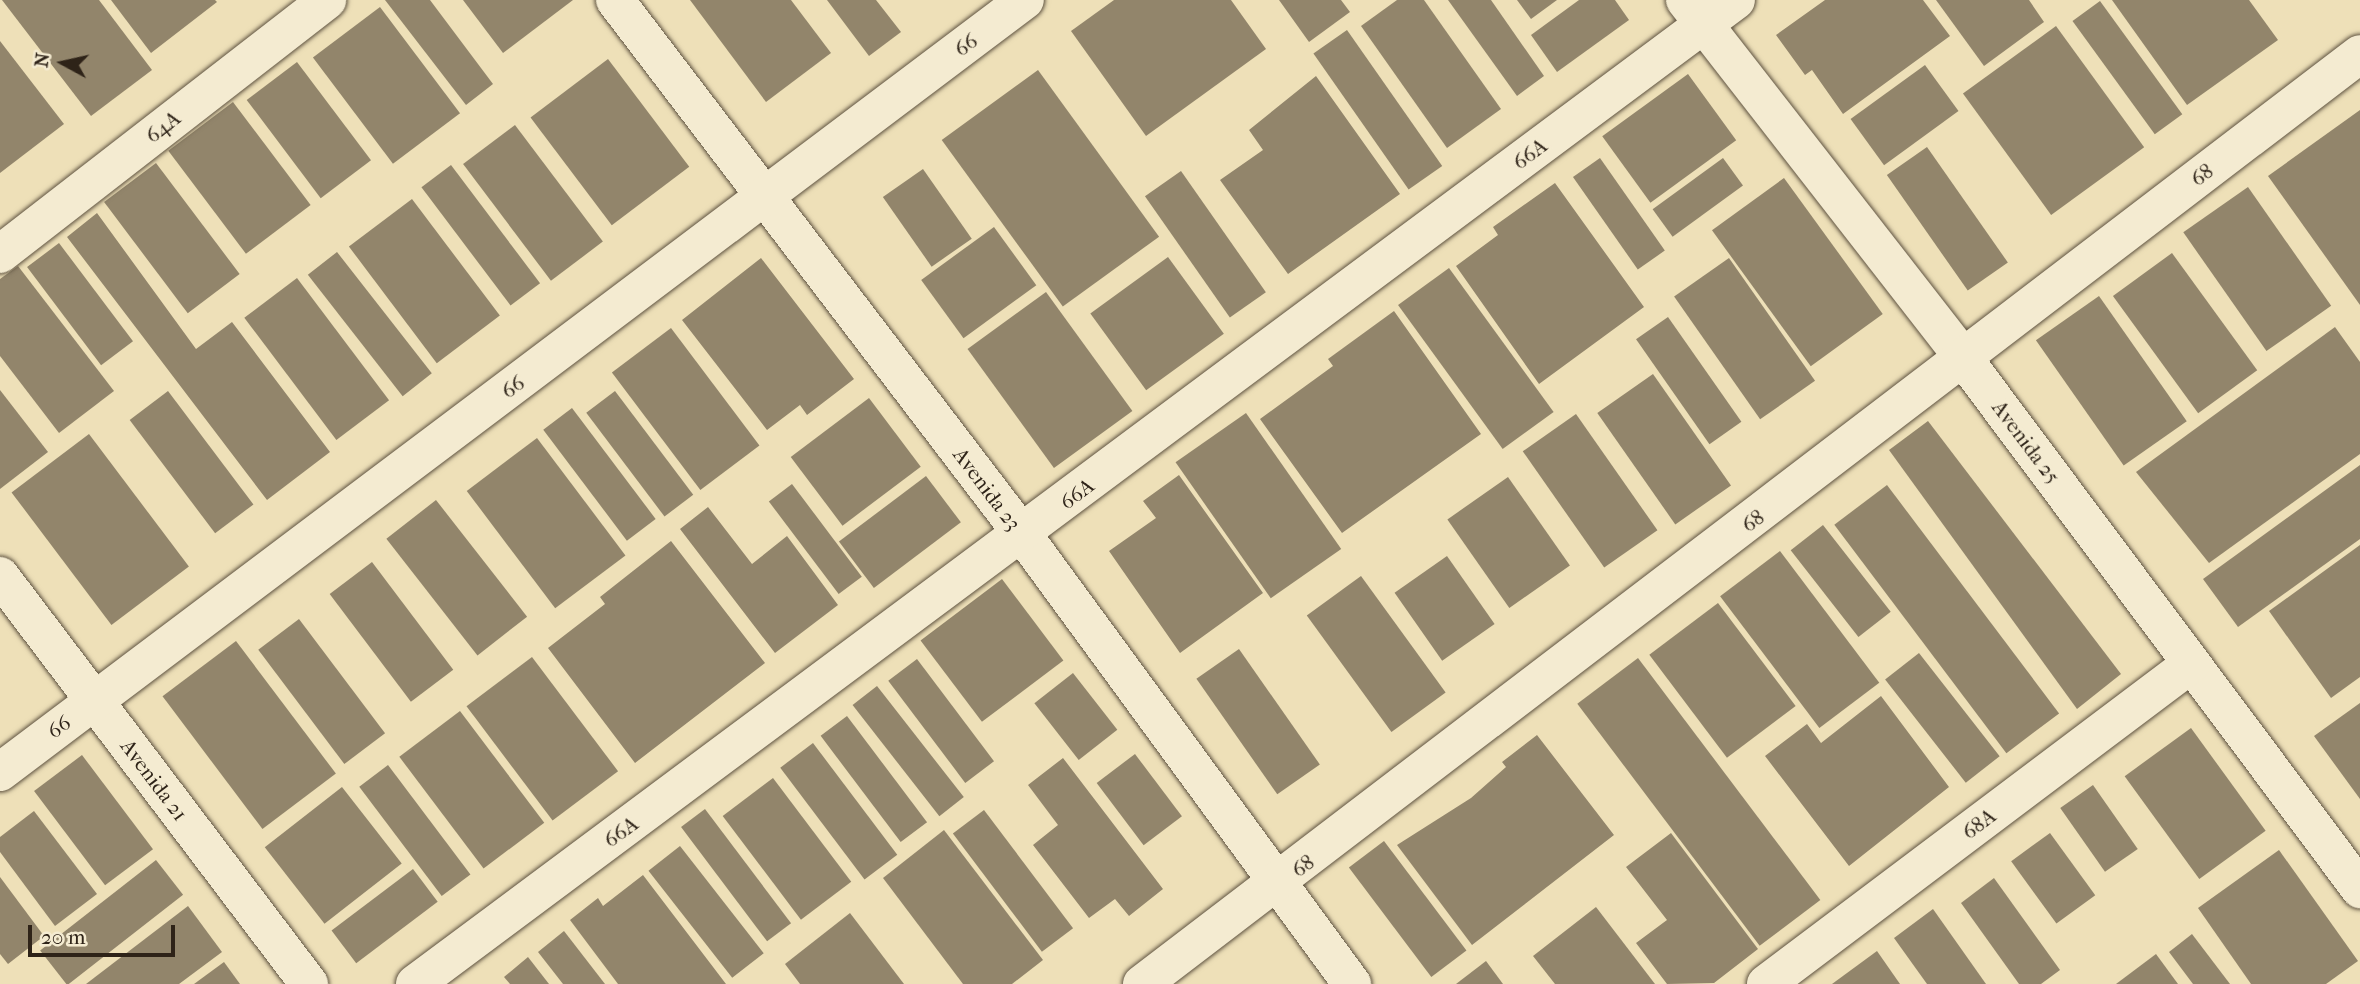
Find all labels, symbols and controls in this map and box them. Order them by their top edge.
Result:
north arrow [28,28,98,98]
street label: 66 [949,28,983,62]
text: N [30,51,54,69]
street label: 64A [141,106,185,148]
street label: 66A [1508,133,1552,175]
street label: 68 [2186,158,2218,192]
street label: 66 [496,370,530,404]
street label: Avenida 25 [1987,396,2065,488]
street label: Avenida 23 [948,443,1026,535]
street label: 66A [1055,473,1099,515]
street label: 68 [1737,504,1769,538]
street label: 66 [42,710,76,744]
street label: Avenida 21 [115,734,193,826]
street label: 68A [1957,803,2001,845]
street label: 66A [599,811,643,853]
street label: 68 [1287,849,1319,883]
scale bar [32,911,178,955]
text: 20 m [41,925,85,949]

